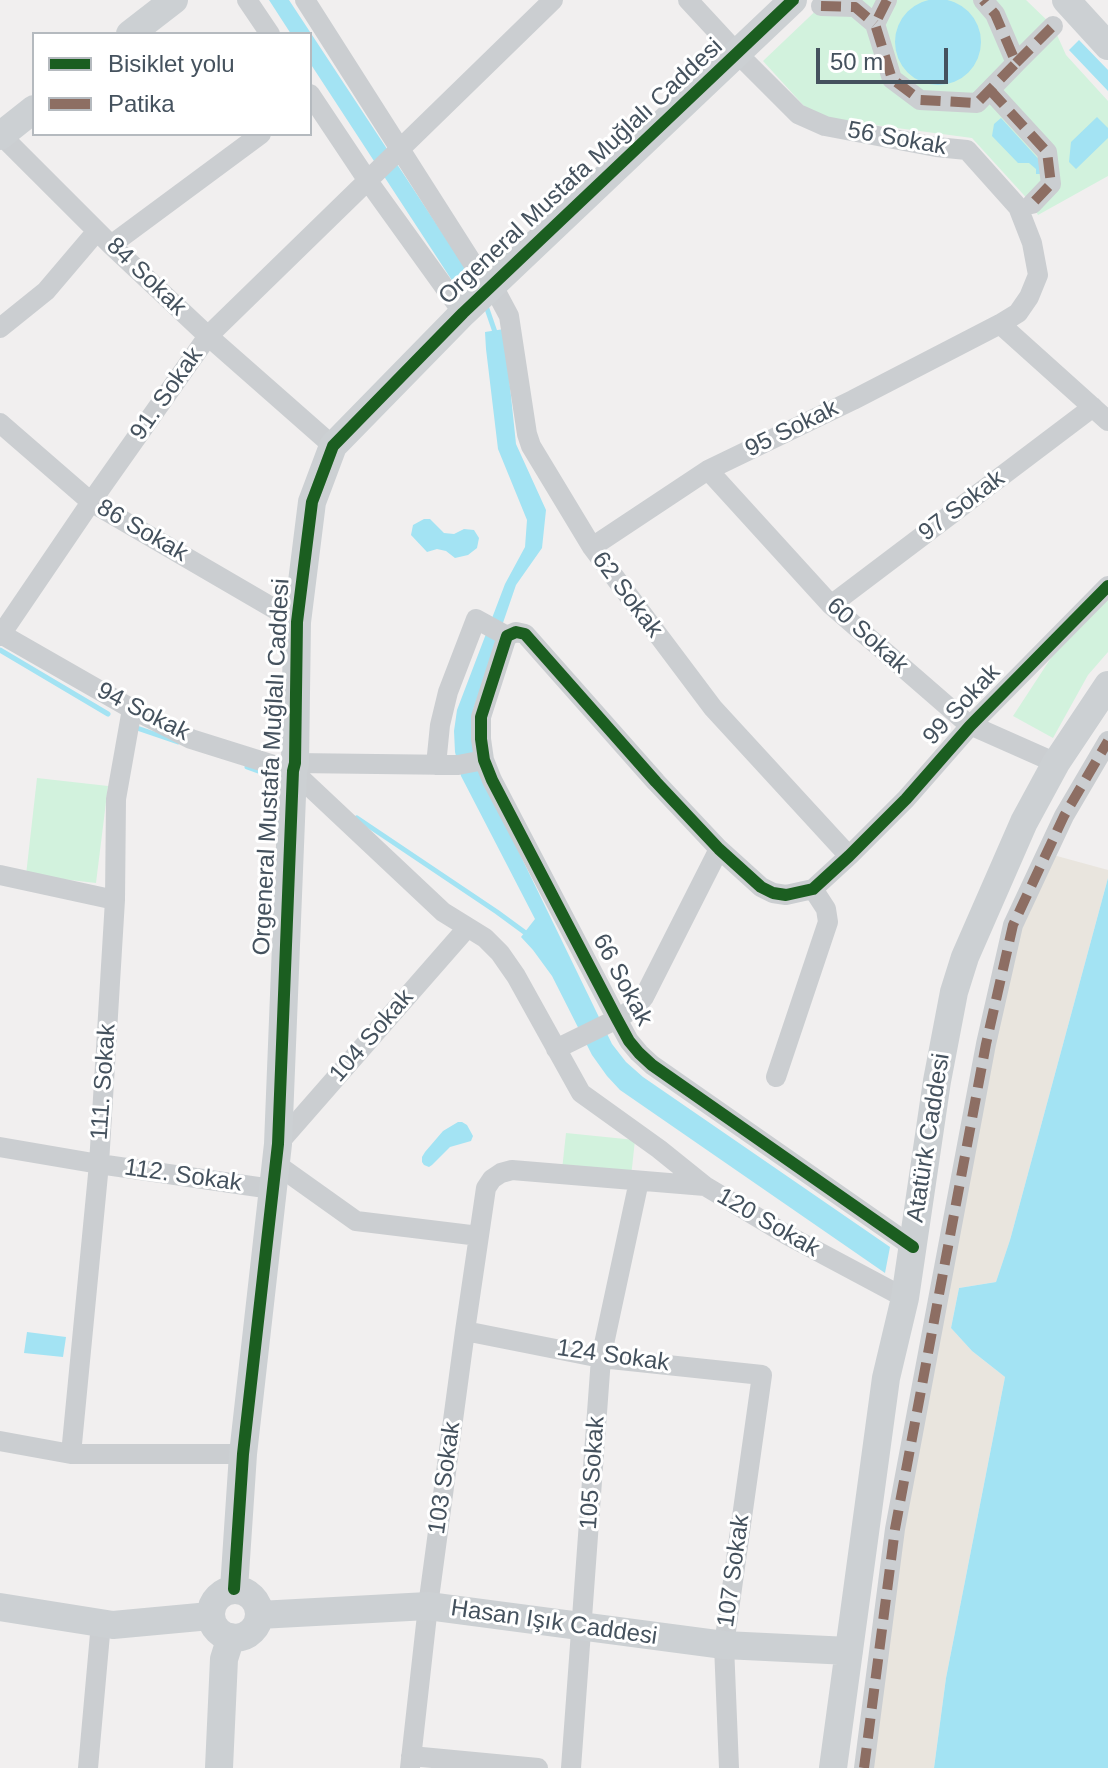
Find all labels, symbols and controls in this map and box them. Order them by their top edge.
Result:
legend [32,32,312,136]
scale bar [820,32,952,82]
street label: Orgeneral Mustafa Muğlalı Caddesi [433,33,729,311]
text: 50 m [830,48,883,75]
text: Bisiklet yolu [108,50,235,77]
text: Patika [108,90,175,117]
street label: 56 Sokak [845,116,949,162]
street label: 84 Sokak [100,232,192,322]
street label: 91. Sokak [125,342,209,446]
street label: 95 Sokak [741,394,843,464]
street label: 97 Sokak [913,464,1011,548]
street label: 86 Sokak [91,494,193,568]
street label: 62 Sokak [585,546,669,644]
street label: Orgeneral Mustafa Muğlalı Caddesi [248,578,296,956]
street label: 60 Sokak [820,592,914,680]
street label: 99 Sokak [917,659,1007,751]
street label: 94 Sokak [92,676,194,748]
street label: 66 Sokak [586,929,658,1031]
street label: 104 Sokak [324,984,420,1088]
street label: 111. Sokak [86,1023,122,1141]
street label: Atatürk Caddesi [901,1051,957,1225]
street label: 112. Sokak [122,1154,244,1198]
street label: 120 Sokak [712,1182,824,1264]
street label: 124 Sokak [555,1334,671,1378]
street label: 105 Sokak [575,1415,611,1531]
street label: 103 Sokak [423,1420,467,1536]
street label: 107 Sokak [712,1513,756,1629]
street label: Hasan Işık Caddesi [449,1594,659,1652]

